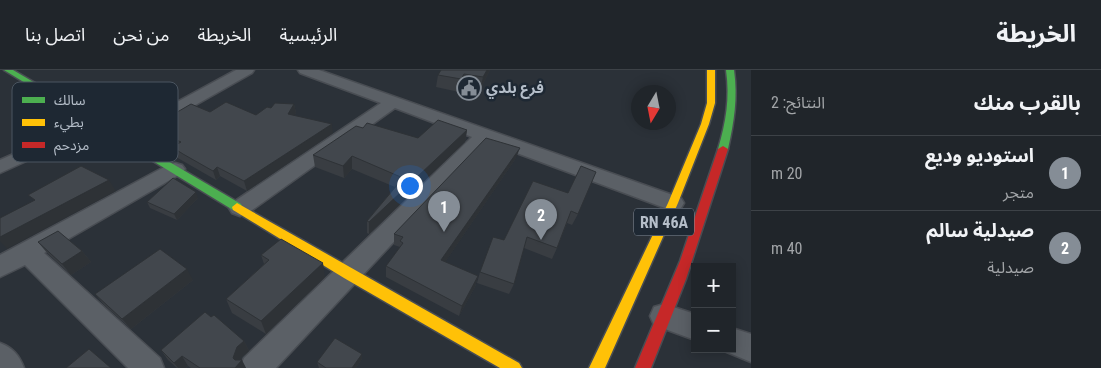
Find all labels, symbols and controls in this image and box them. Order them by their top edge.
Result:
text: الخريطة [996,20,1076,48]
text: اتصل بنا [25,24,85,45]
text: من نحن [113,24,169,45]
text: الخريطة [197,24,251,45]
text: الرئيسية [279,24,337,45]
public building icon: فرع بلدي [456,75,482,101]
place label: فرع بلدي [486,79,544,99]
legend [12,82,178,162]
north arrow [631,85,676,130]
text: بالقرب منك [974,91,1081,115]
text: سالك [54,92,86,108]
text: النتائج: 2 [771,93,825,112]
text: بطيء [54,114,84,133]
text: مزدحم [54,137,89,156]
text: استوديو وديع [925,144,1034,167]
text: 20 m [771,164,803,183]
text: 1 [1061,164,1069,183]
your location [397,173,423,199]
text: متجر [1003,183,1034,202]
pin: 1 [428,191,460,232]
pin: 2 [525,199,557,240]
road number: RN 46A [634,208,694,236]
text: صيدلية سالم [926,219,1034,242]
text: 40 m [771,239,803,258]
text: 2 [1061,239,1069,258]
text: صيدلية [987,258,1034,277]
map controls [691,263,736,353]
button: + [691,263,736,308]
button: − [691,308,736,353]

